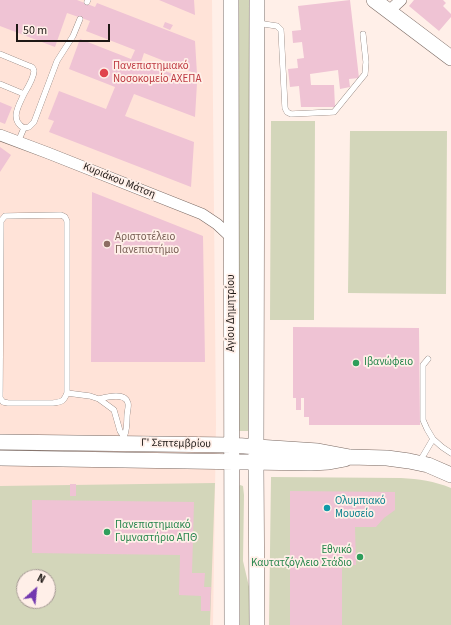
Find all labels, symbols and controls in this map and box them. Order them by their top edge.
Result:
scale bar [18,16,112,42]
text: 50 m [23,22,47,39]
place label: Πανεπιστημιακό Νοσοκομείο ΑΧΕΠΑ [113,60,201,86]
marker: Πανεπιστημιακό Νοσοκομείο ΑΧΕΠΑ [98,67,110,79]
street label: Κυριάκου Μάτση [81,160,157,202]
place label: Αριστοτέλειο Πανεπιστήμιο [115,231,179,257]
marker: Αριστοτέλειο Πανεπιστήμιο [102,239,112,249]
street label: Αγίου Δημητρίου [225,274,239,352]
place label: Ιβανώφειο [364,356,413,370]
marker: Ιβανώφειο [351,358,361,368]
street label: Γ' Σεπτεμβρίου [141,437,211,451]
place label: Ολυμπιακό Μουσείο [335,495,386,521]
marker: Ολυμπιακό Μουσείο [322,503,332,513]
place label: Πανεπιστημιακό Γυμναστήριο ΑΠΘ [115,519,197,545]
marker: Πανεπιστημιακό Γυμναστήριο ΑΠΘ [102,527,112,537]
place label: Εθνικό Καυτατζόγλειο Στάδιο [251,544,352,570]
marker: Εθνικό Καυτατζόγλειο Στάδιο [355,552,365,562]
north arrow [16,569,56,609]
text: N [35,570,48,587]

